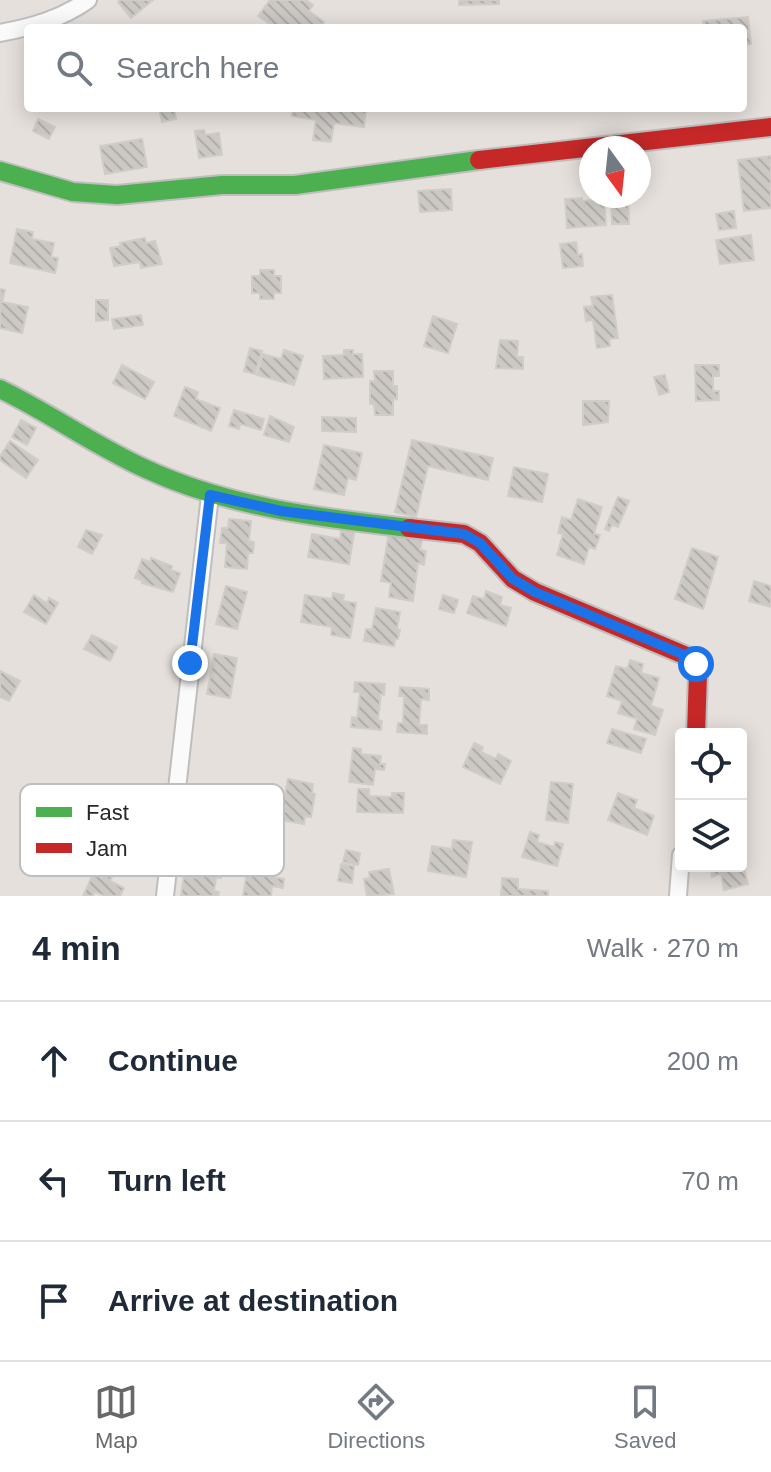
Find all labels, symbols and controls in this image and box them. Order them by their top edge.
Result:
search box [24,24,747,112]
icon: search [52,46,96,90]
text: Search here [116,51,279,84]
north arrow [579,136,651,208]
route end [172,645,208,681]
route start [678,646,714,682]
map controls [675,728,747,872]
button: locate [675,728,747,800]
legend [20,784,284,876]
text: Fast [86,800,129,825]
button: layers [675,800,747,872]
text: Jam [86,836,128,861]
text: 4 min [32,929,121,967]
text: Walk · 270 m [587,933,739,963]
icon: ahead [32,1039,76,1083]
text: Continue [108,1044,238,1077]
text: 200 m [667,1046,739,1076]
icon: left [32,1159,76,1203]
text: Turn left [108,1164,226,1197]
text: 70 m [681,1166,739,1196]
icon: arrive [32,1279,76,1323]
text: Arrive at destination [108,1284,398,1317]
tab: Map [94,1380,138,1454]
tab: Directions [327,1380,425,1454]
tab: Saved [614,1380,677,1454]

